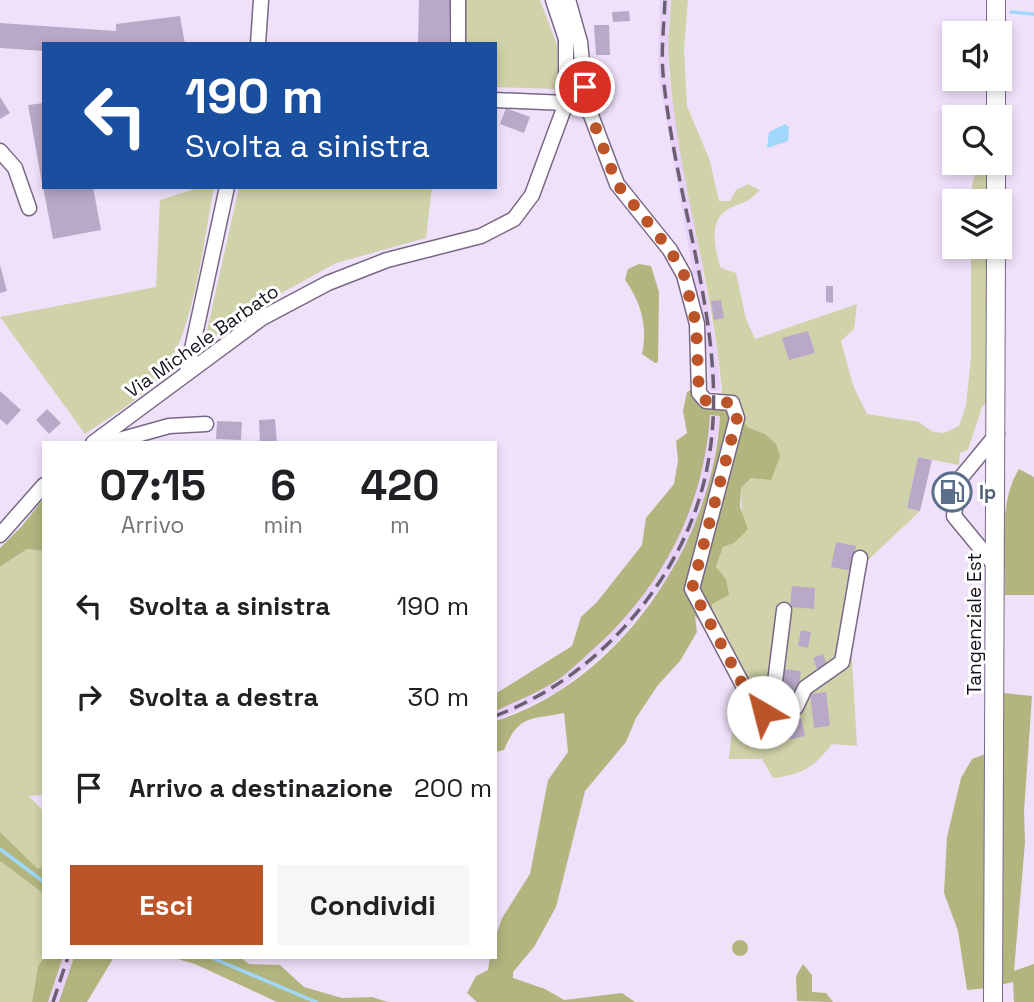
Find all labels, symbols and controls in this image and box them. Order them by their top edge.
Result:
map controls [942,21,1012,259]
button: sound [942,21,1012,91]
pin [555,57,615,117]
text: 190 m [185,65,323,127]
icon: arrive [566,68,604,106]
icon: left [70,70,161,161]
button: search [942,105,1012,175]
text: Svolta a sinistra [185,126,430,166]
button: layers [942,189,1012,259]
street label: Via Michele Barbato [120,279,284,403]
text: 07:15 [100,459,206,512]
text: 6 [270,459,296,512]
text: 420 [361,459,439,512]
fuel station icon: Ip [931,471,973,513]
place label: Ip [979,480,996,505]
text: Arrivo [121,510,185,540]
text: min [263,510,303,540]
text: m [390,510,410,540]
street label: Tangenziale Est [962,553,987,695]
icon: left [70,587,108,625]
text: Svolta a sinistra [129,589,330,623]
text: 190 m [397,589,469,623]
position arrow [726,675,800,749]
icon: right [70,678,108,716]
text: Svolta a destra [129,680,318,714]
text: 30 m [408,680,469,714]
icon: arrive [70,769,108,807]
text: Arrivo a destinazione [129,771,393,805]
text: 200 m [414,771,492,805]
button: Esci [70,865,263,945]
button: Condividi [277,865,469,945]

